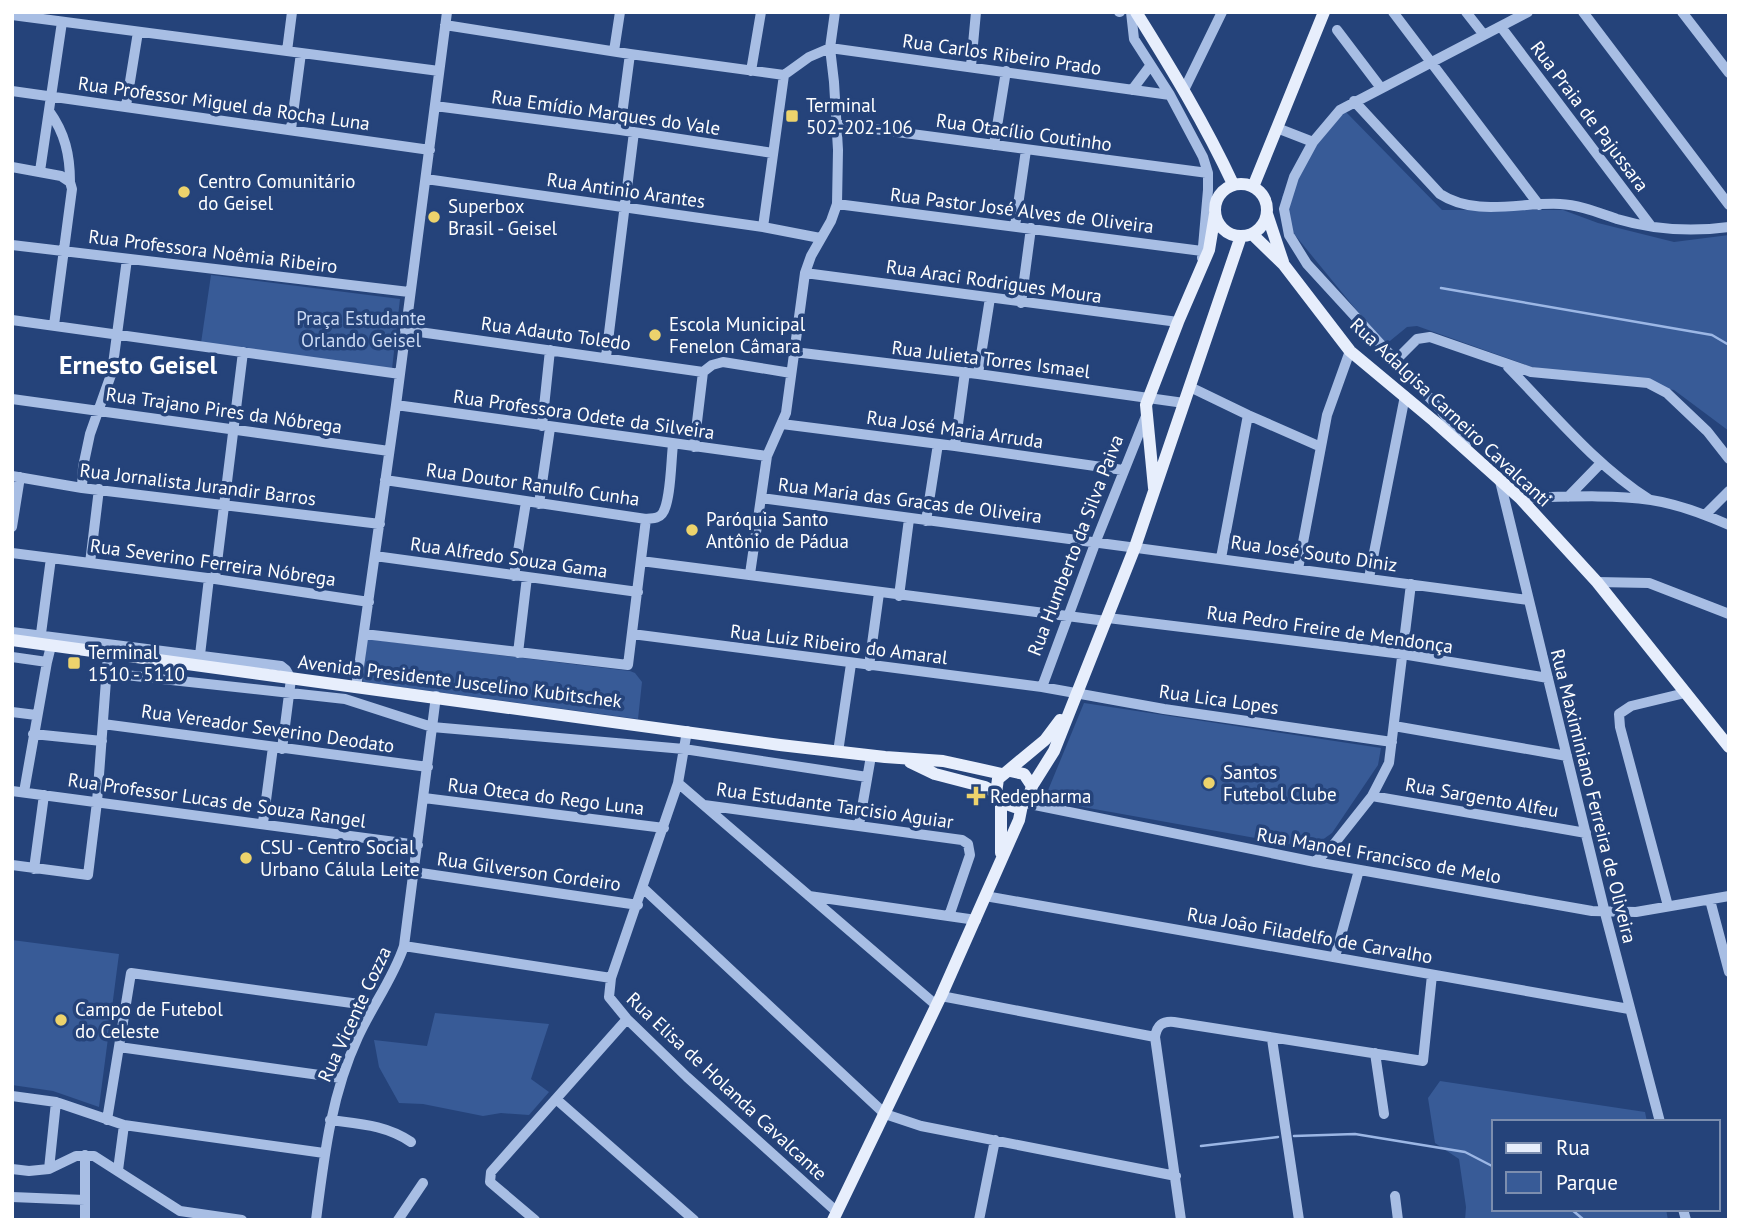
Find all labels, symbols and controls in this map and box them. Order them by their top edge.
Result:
street label: Rua Carlos Ribeiro Prado [901,28,1103,80]
street label: Rua Praia de Pajussara [1526,36,1654,196]
street label: Rua Professor Miguel da Rocha Luna [76,71,372,135]
street label: Rua Emídio Marques do Vale [490,84,722,140]
place label: Terminal 502-202-106 [806,93,913,139]
marker: Terminal 502-202-106 [784,108,800,124]
street label: Rua Otacílio Coutinho [934,108,1114,156]
street label: Rua Antinio Arantes [545,167,707,213]
place label: Centro Comunitário do Geisel [198,169,356,215]
street label: Rua Pastor José Alves de Oliveira [889,182,1155,238]
marker: Centro Comunitário do Geisel [176,184,192,200]
place label: Superbox Brasil - Geisel [448,194,558,240]
marker: Superbox Brasil - Geisel [426,209,442,225]
street label: Rua Professora Noêmia Ribeiro [87,224,339,278]
street label: Rua Araci Rodrigues Moura [884,254,1104,308]
park label: Praça Estudante Orlando Geisel [296,306,426,352]
street label: Rua Adauto Toledo [480,311,632,355]
place label: Escola Municipal Fenelon Câmara [669,312,806,358]
street label: Rua Adalgisa Carneiro Cavalcanti [1345,312,1557,512]
marker: Escola Municipal Fenelon Câmara [647,327,663,343]
street label: Rua Julieta Torres Ismael [890,335,1092,383]
district label: Ernesto Geisel [59,348,217,381]
street label: Rua Trajano Pires da Nóbrega [104,382,344,438]
street label: Rua Professora Odete da Silveira [452,384,716,444]
street label: Rua José Maria Arruda [865,405,1045,453]
street label: Rua Humberto da Silva Paiva [1022,431,1128,659]
street label: Rua Doutor Ranulfo Cunha [425,457,641,511]
street label: Rua Jornalista Jurandir Barros [78,458,318,510]
street label: Rua Maria das Gracas de Oliveira [777,472,1043,528]
place label: Paróquia Santo Antônio de Pádua [706,507,849,553]
marker: Paróquia Santo Antônio de Pádua [684,522,700,538]
street label: Rua José Souto Diniz [1229,529,1399,577]
street label: Rua Alfredo Souza Gama [409,531,609,583]
street label: Rua Severino Ferreira Nóbrega [89,533,337,591]
street label: Rua Pedro Freire de Mendonça [1205,600,1455,658]
street label: Rua Luiz Ribeiro do Amaral [729,619,950,669]
place label: Terminal 1510 - 5110 [88,640,185,686]
street label: Rua Maximiniano Ferreira de Oliveira [1546,646,1642,946]
street label: Avenida Presidente Juscelino Kubitschek [297,649,623,713]
marker: Terminal 1510 - 5110 [66,655,82,671]
street label: Rua Lica Lopes [1158,679,1280,719]
street label: Rua Vereador Severino Deodato [140,698,396,758]
place label: Santos Futebol Clube [1223,760,1337,806]
street label: Rua Professor Lucas de Souza Rangel [66,767,368,833]
street label: Rua Oteca do Rego Luna [446,772,646,820]
street label: Rua Sargento Alfeu [1403,772,1561,822]
marker: Santos Futebol Clube [1201,775,1217,791]
street label: Rua Estudante Tarcisio Aguiar [715,776,956,834]
place label: Redepharma [990,784,1091,808]
marker: Redepharma [968,788,984,804]
street label: Rua Manoel Francisco de Melo [1255,822,1503,888]
place label: CSU - Centro Social Urbano Cálula Leite [260,835,420,881]
street label: Rua Gilverson Cordeiro [436,846,622,896]
marker: CSU - Centro Social Urbano Cálula Leite [238,850,254,866]
street label: Rua João Filadelfo de Carvalho [1185,902,1435,968]
street label: Rua Vicente Cozza [312,942,396,1086]
street label: Rua Elisa de Holanda Cavalcante [622,987,832,1185]
place label: Campo de Futebol do Celeste [75,997,223,1043]
marker: Campo de Futebol do Celeste [53,1012,69,1028]
legend [1492,1120,1720,1211]
text: Rua [1556,1134,1590,1161]
text: Parque [1556,1169,1618,1196]

